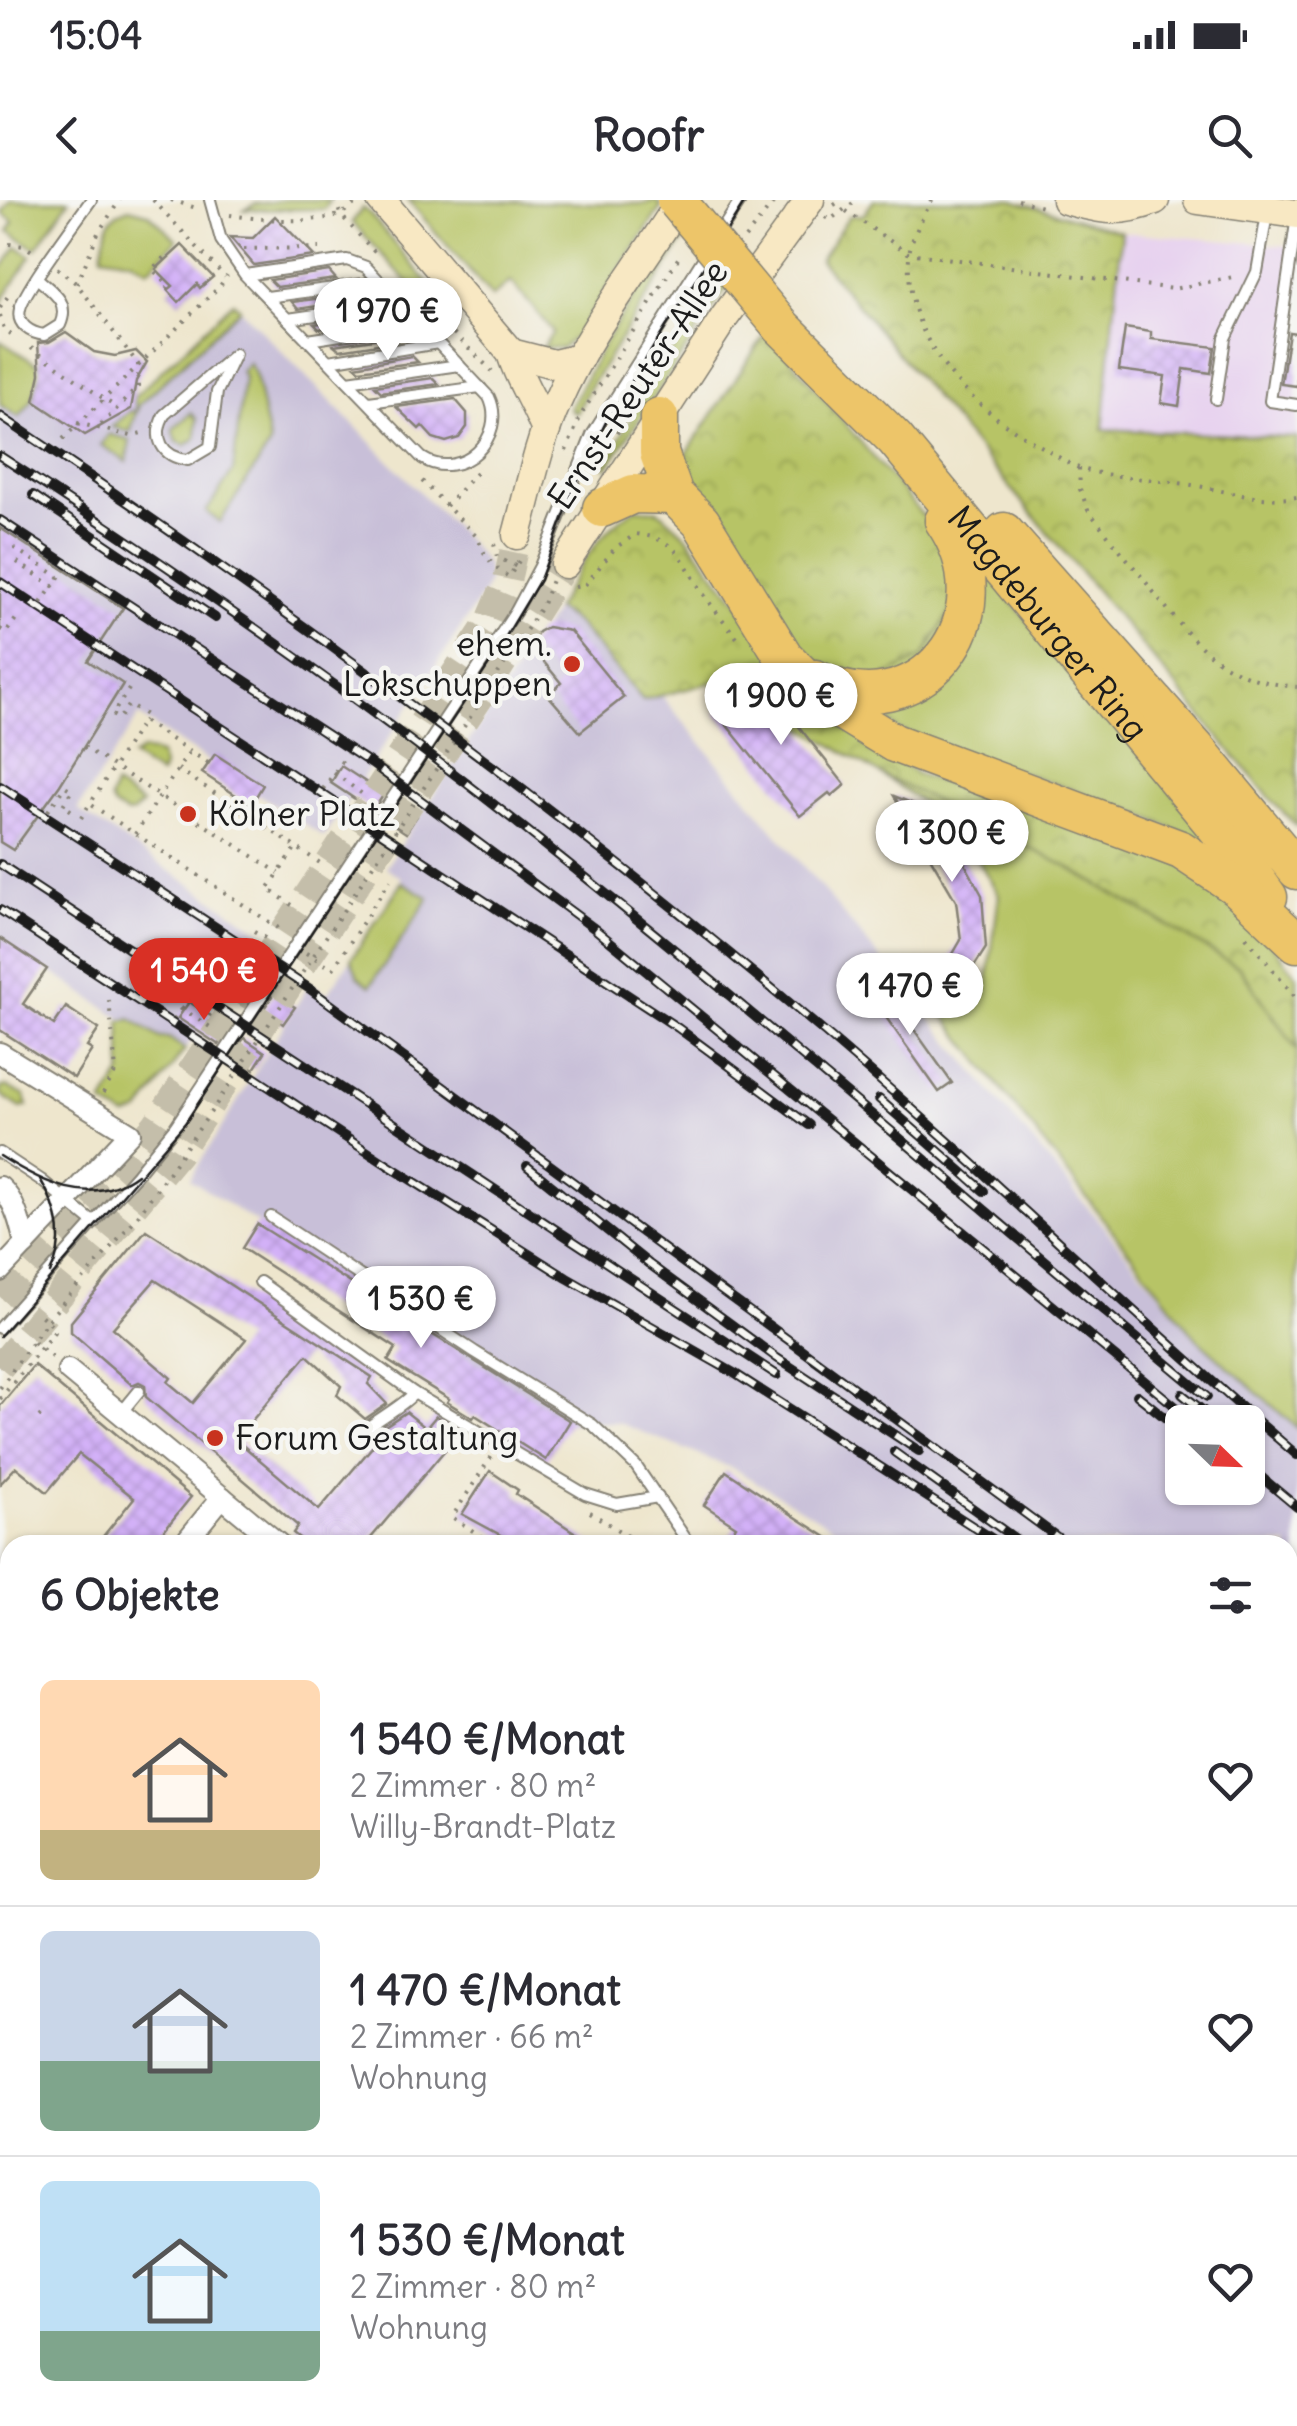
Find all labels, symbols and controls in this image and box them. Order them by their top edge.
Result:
text: 15:04 [50,12,143,59]
text: Roofr [593,107,704,163]
icon: back [40,108,95,163]
icon: search [1202,108,1257,163]
street label: Ernst-Reuter-Allee [538,252,737,517]
pin: 1 970 € [296,278,480,363]
text: 1 970 € [336,290,440,331]
street label: Magdeburger Ring [939,497,1158,749]
place label: ehem. Lokschuppen [343,621,552,705]
marker: ehem. Lokschuppen [561,653,583,675]
pin: 1 900 € [689,663,873,748]
text: 1 900 € [726,675,836,716]
place label: Kölner Platz [208,791,396,835]
pin: 1 300 € [860,800,1044,885]
marker: Kölner Platz [177,803,199,825]
text: 1 300 € [898,812,1006,853]
pin: 1 540 € [112,938,296,1023]
text: 1 540 € [151,950,257,991]
pin: 1 470 € [818,953,1002,1038]
text: 1 470 € [858,965,962,1006]
pin: 1 530 € [329,1266,513,1351]
text: 1 530 € [368,1278,474,1319]
north arrow [1165,1405,1265,1505]
map controls [1165,1405,1265,1505]
place label: Forum Gestaltung [235,1415,518,1459]
marker: Forum Gestaltung [204,1427,226,1449]
icon: filters [1203,1568,1258,1623]
text: 6 Objekte [40,1569,220,1621]
text: 1 540 €/Monat [350,1713,625,1765]
icon: home [120,1720,240,1840]
icon: heart [1203,1753,1258,1808]
text: 2 Zimmer · 80 m² [350,1765,596,1806]
text: Willy-Brandt-Platz [350,1806,616,1847]
text: 1 470 €/Monat [350,1964,621,2016]
icon: home [120,1971,240,2091]
icon: heart [1203,2004,1258,2059]
text: 2 Zimmer · 66 m² [350,2016,594,2057]
text: Wohnung [350,2057,488,2098]
text: 1 530 €/Monat [350,2214,624,2266]
icon: home [120,2221,240,2341]
icon: heart [1203,2254,1258,2309]
text: 2 Zimmer · 80 m² [350,2266,596,2307]
text: Wohnung [350,2307,488,2348]

